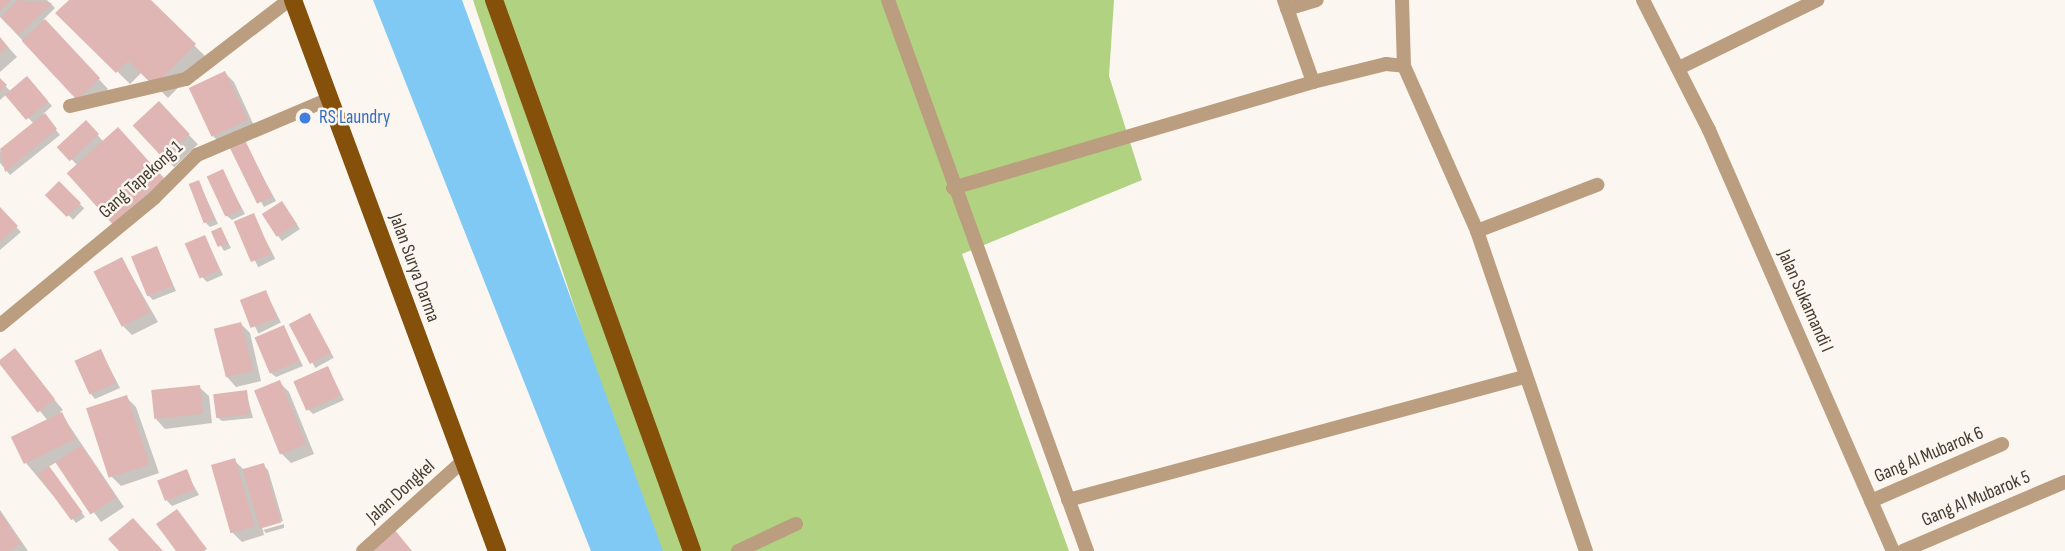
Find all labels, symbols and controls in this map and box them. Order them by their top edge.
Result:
place label: RS Laundry [319,107,390,129]
marker: RS Laundry [297,110,313,126]
street label: Gang Tapekong 1 [94,136,188,224]
street label: Jalan Surya Darma [384,211,444,325]
street label: Jalan Sukamandi I [1772,246,1838,356]
street label: Gang Al Mubarok 6 [1871,422,1987,488]
street label: Jalan Dongkel [362,455,440,529]
street label: Gang Al Mubarok 5 [1918,466,2034,532]

